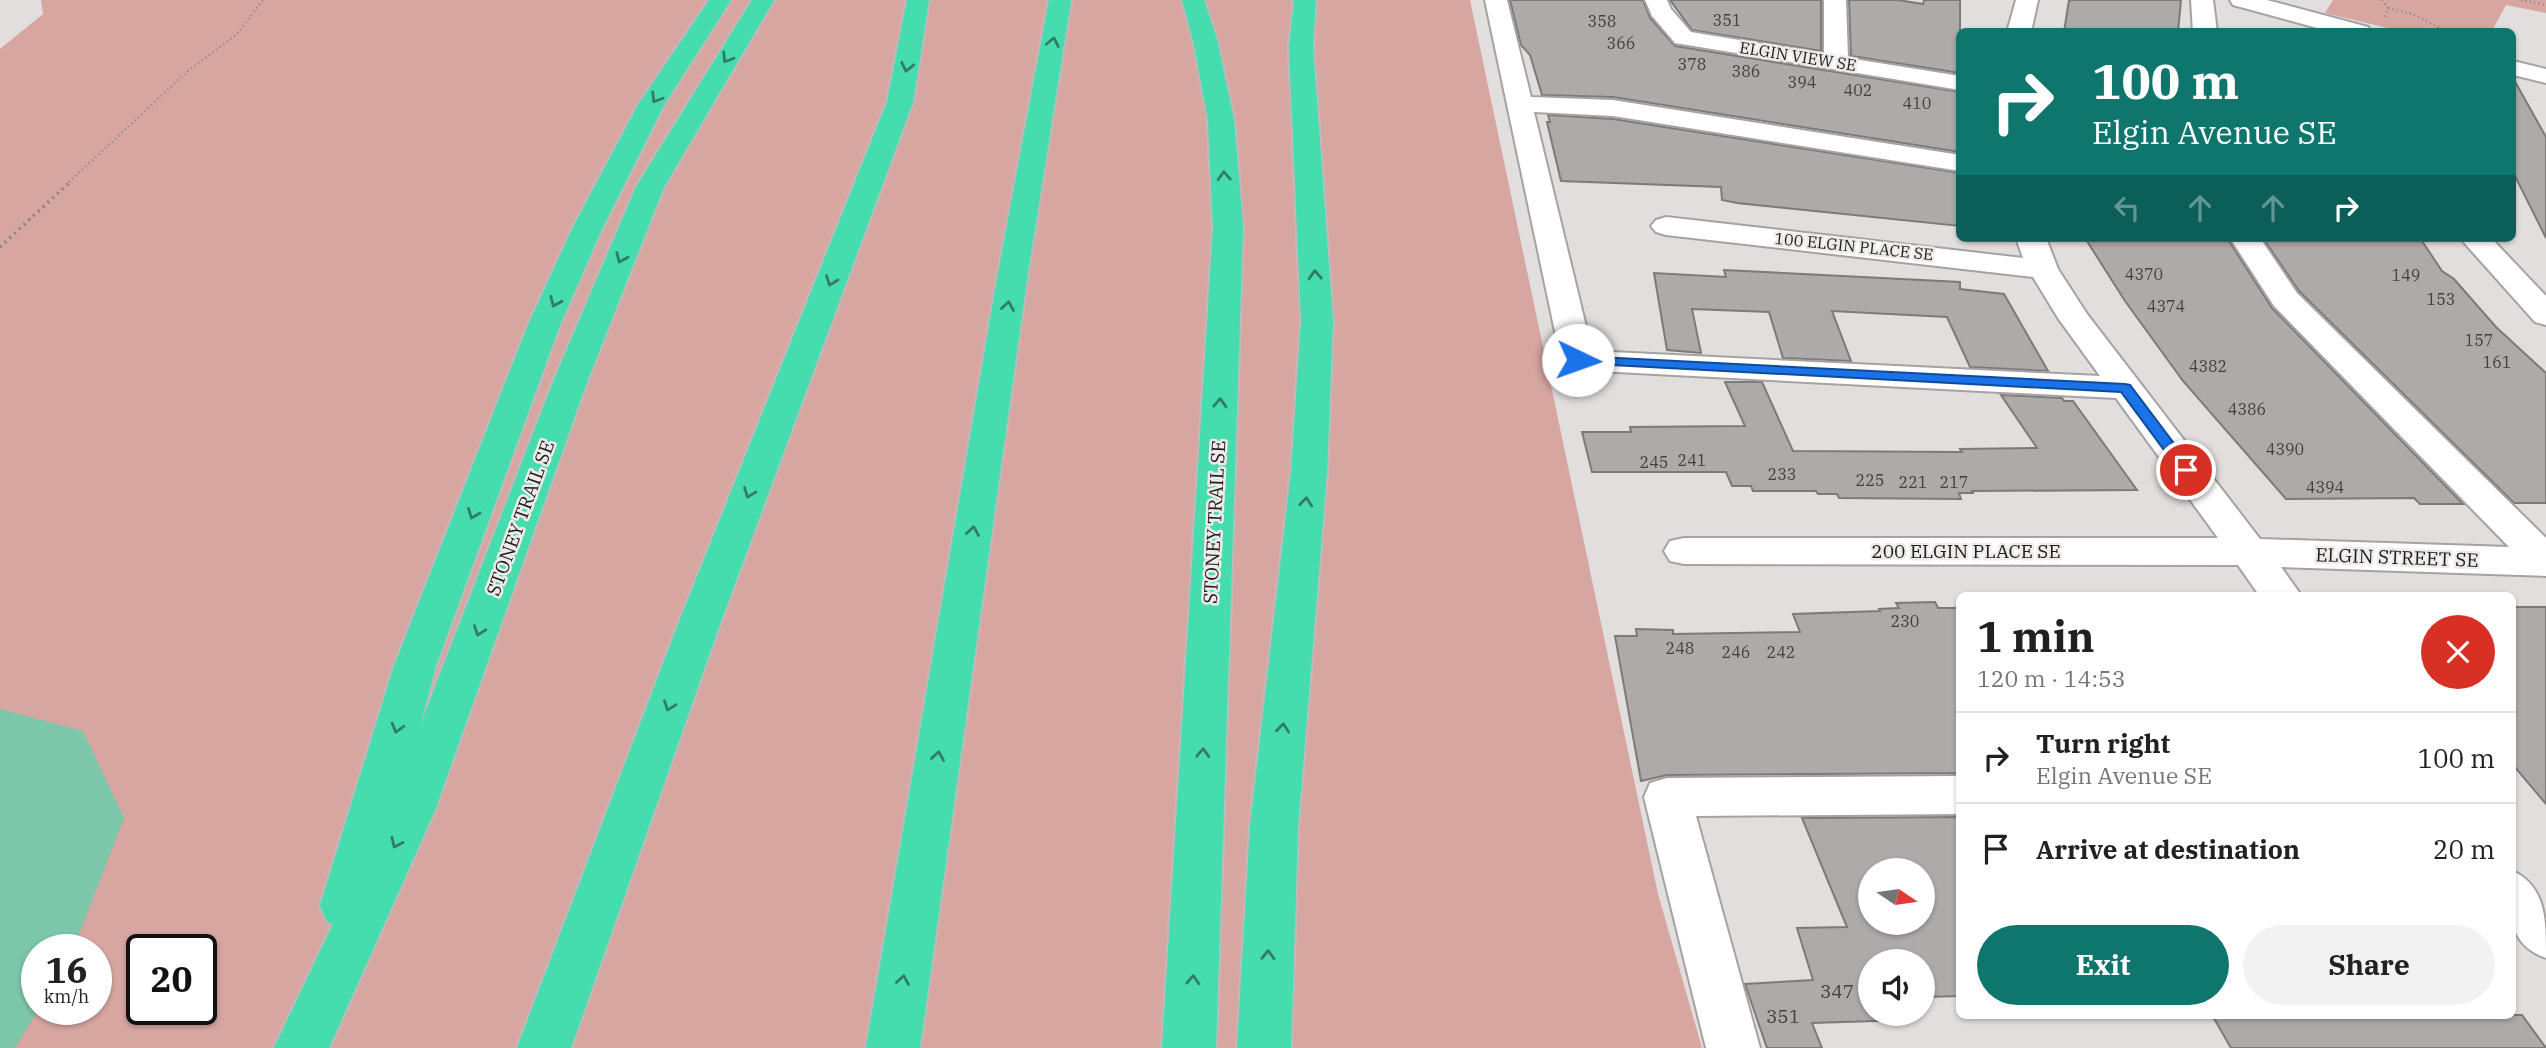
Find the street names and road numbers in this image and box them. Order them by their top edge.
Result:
street label: ELGIN VIEW SE [1738,37,1858,75]
street label: 100 ELGIN PLACE SE [1774,228,1934,264]
street label: STONEY TRAIL SE [481,437,559,599]
street label: STONEY TRAIL SE [1198,440,1230,604]
street label: 200 ELGIN PLACE SE [1871,539,2061,563]
street label: ELGIN STREET SE [2315,542,2479,572]

